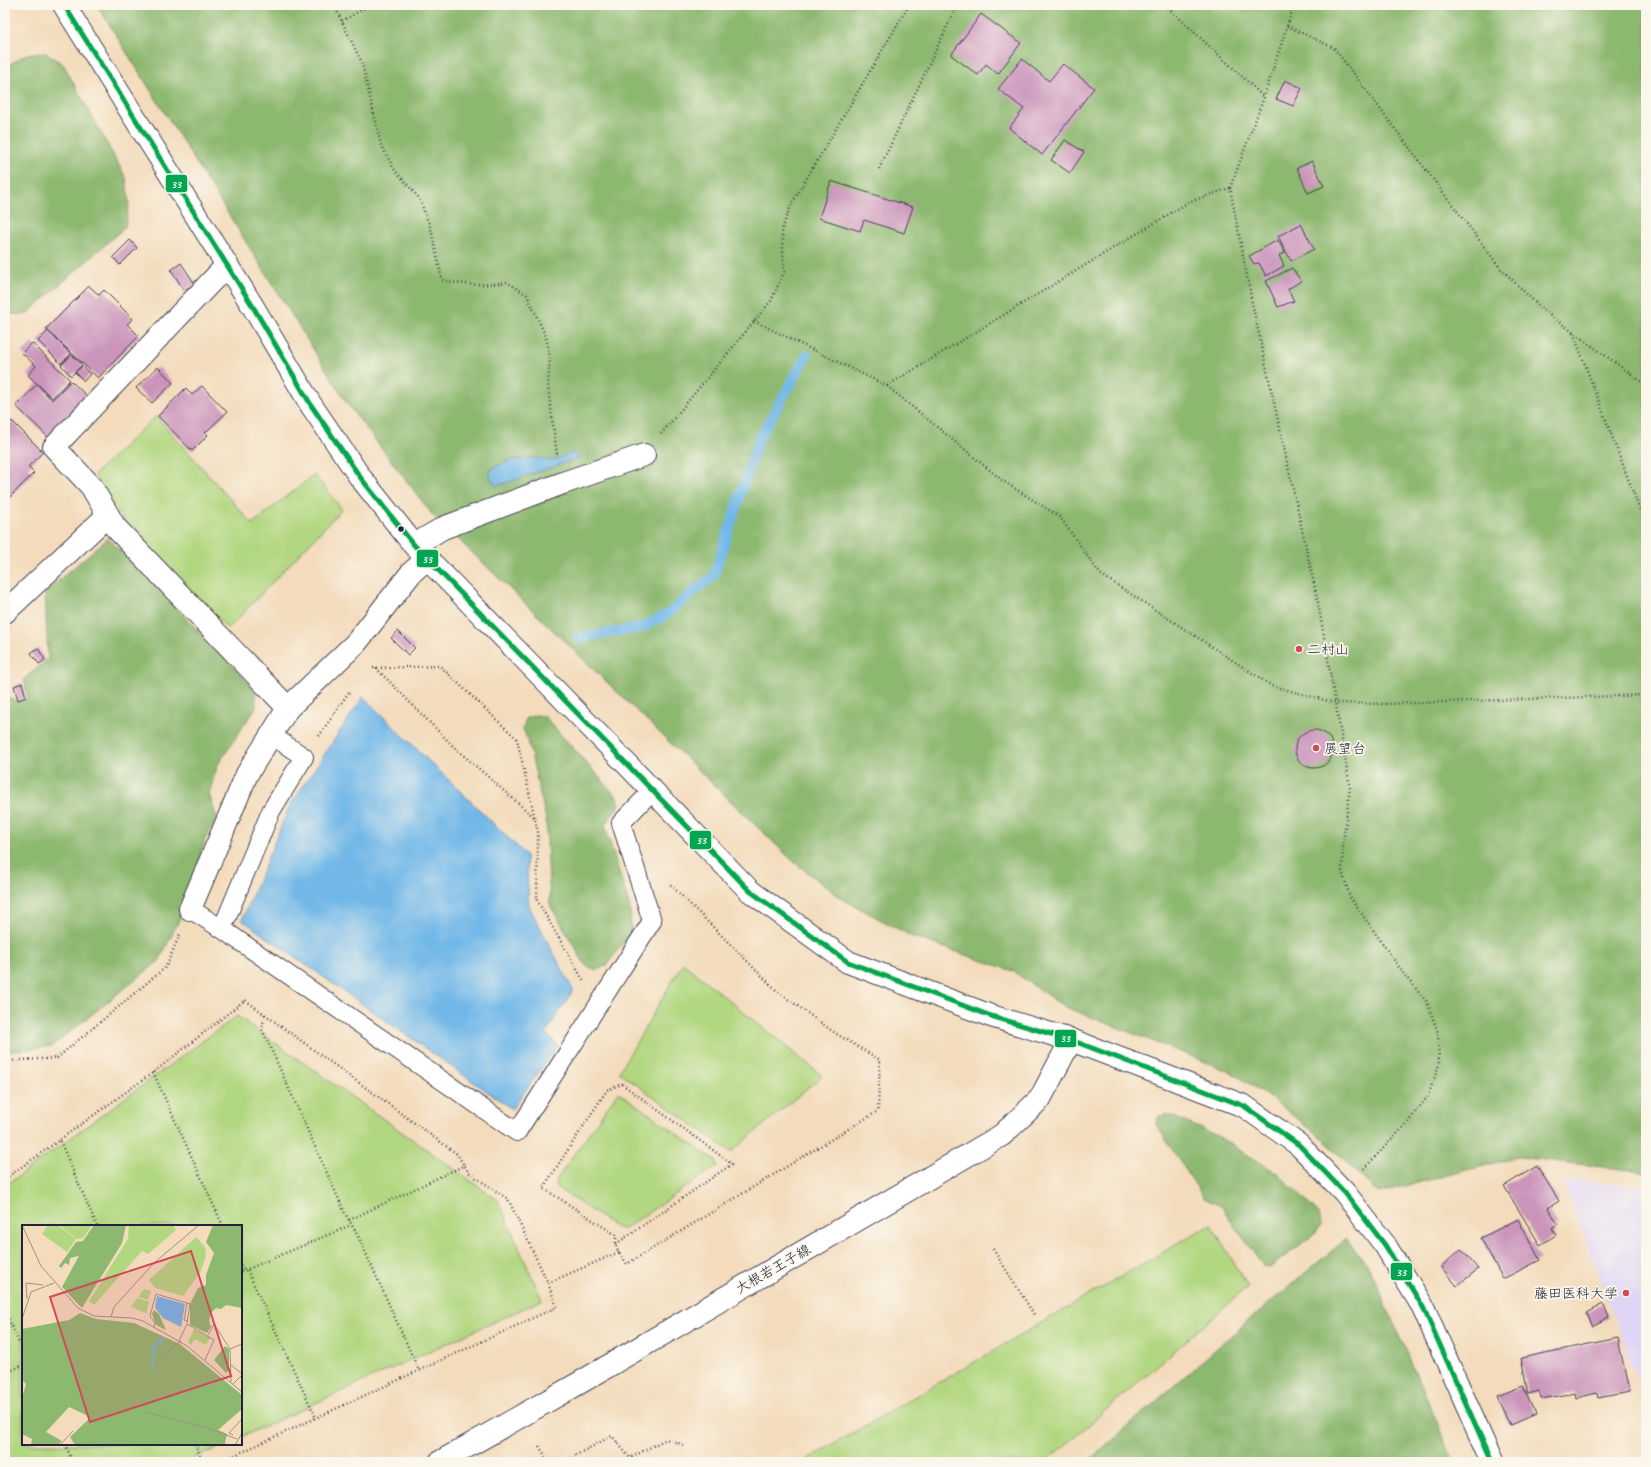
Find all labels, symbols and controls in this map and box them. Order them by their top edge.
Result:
line badge: 33 [165,174,188,193]
text: 33 [171,177,182,191]
unlabelled marker [396,524,406,534]
line badge: 33 [416,549,439,568]
text: 33 [422,552,433,566]
place label: 二村山 [1307,641,1349,658]
marker: 二村山 [1294,644,1304,654]
place label: 展望台 [1324,740,1366,757]
marker: 展望台 [1311,743,1321,753]
line badge: 33 [689,830,712,850]
text: 33 [696,833,707,847]
line badge: 33 [1054,1029,1077,1048]
text: 33 [1060,1031,1071,1045]
inset map [22,1225,242,1445]
street label: 大根若王子線 [732,1241,814,1297]
line badge: 33 [1390,1262,1413,1281]
text: 33 [1396,1265,1407,1279]
place label: 藤田医科大学 [1534,1285,1618,1302]
marker: 藤田医科大学 [1621,1288,1631,1298]

